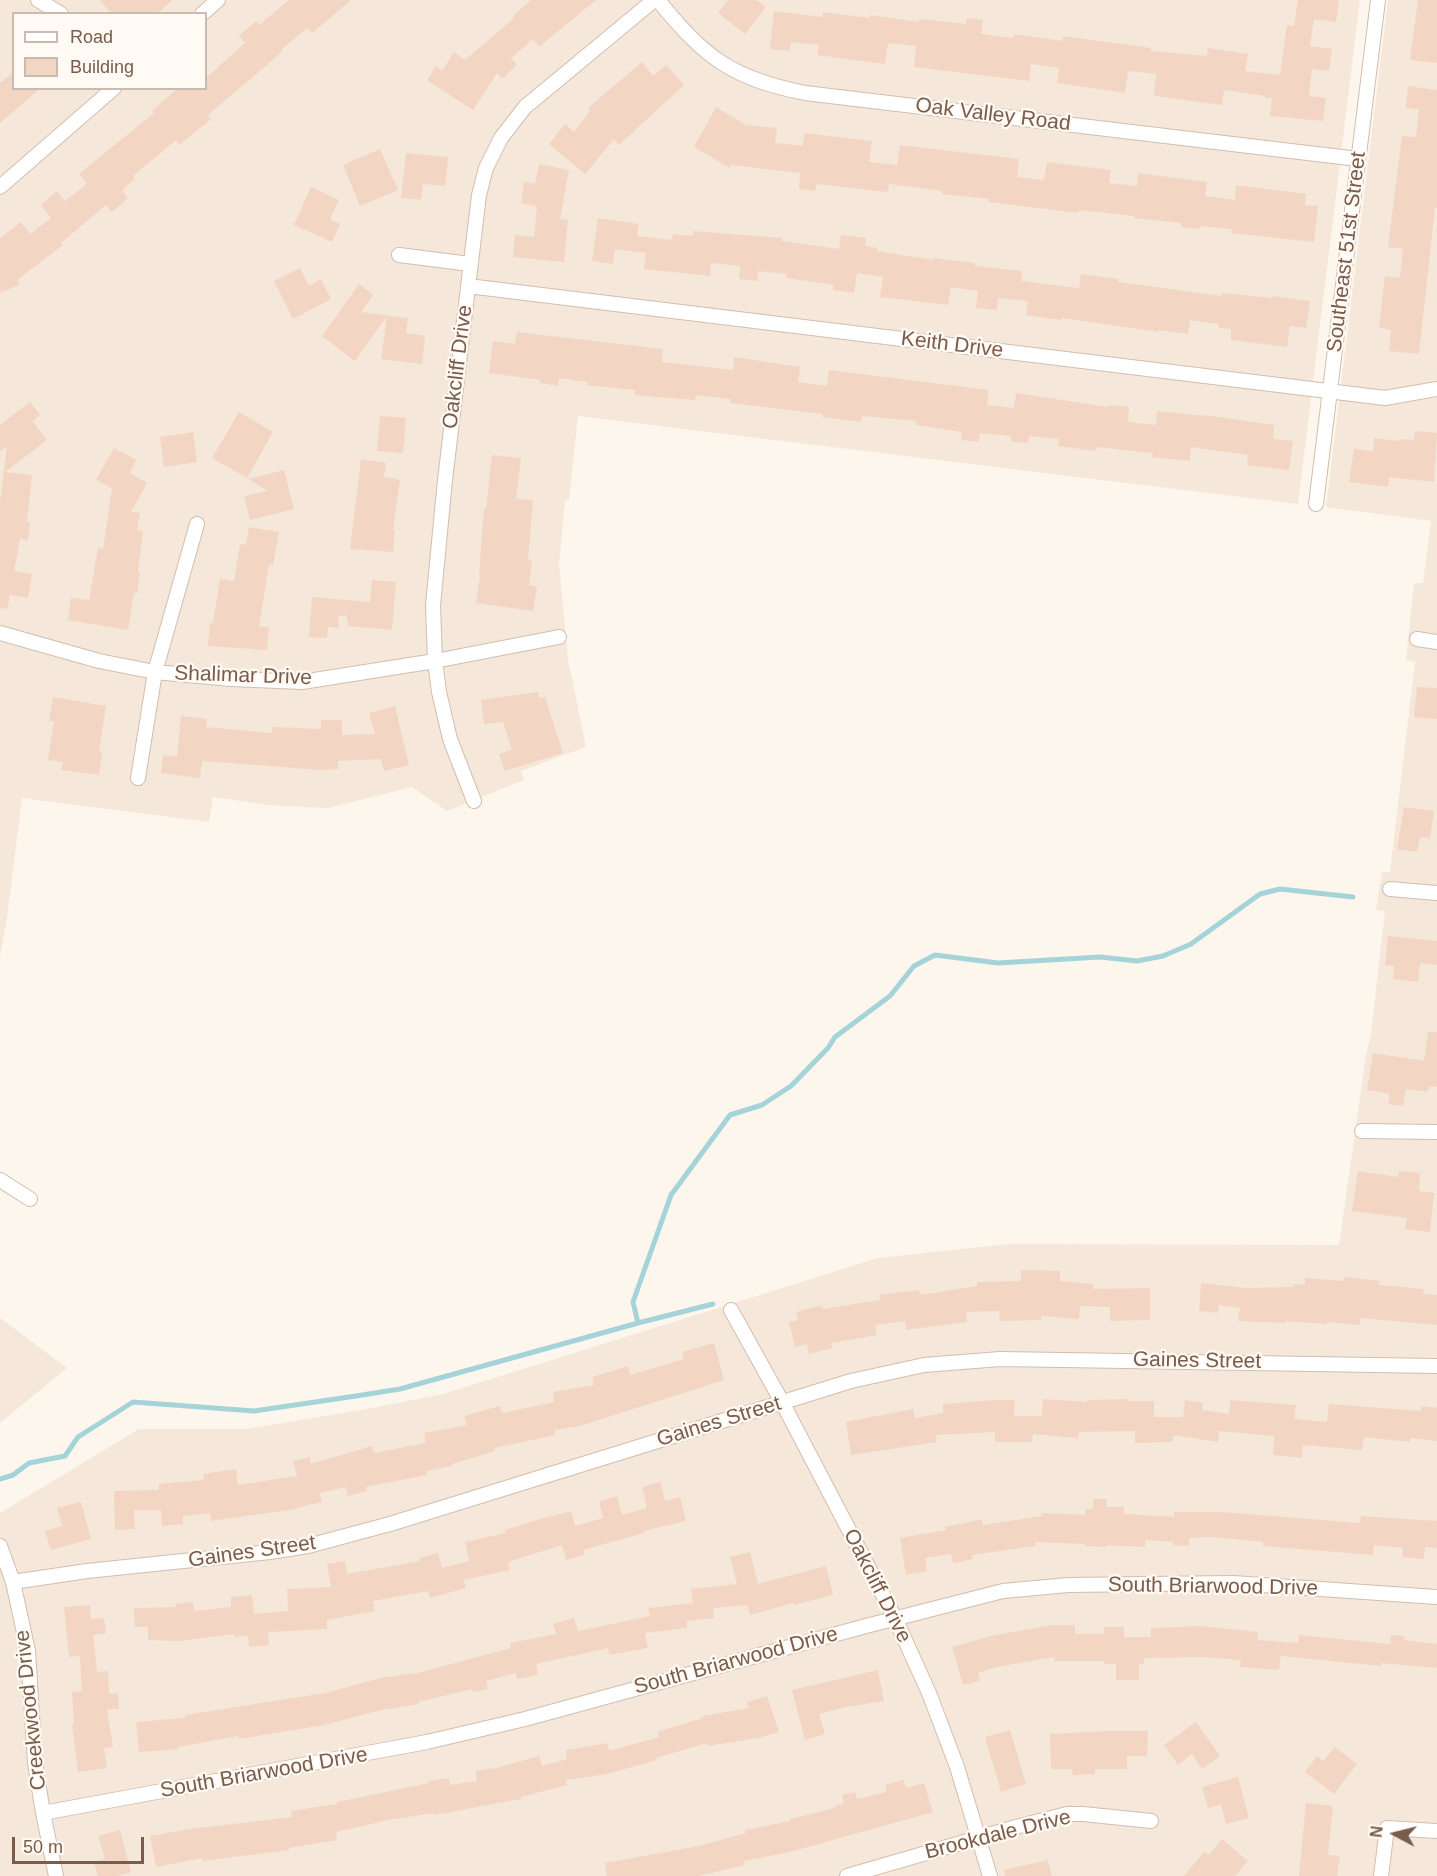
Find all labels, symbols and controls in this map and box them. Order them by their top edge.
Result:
legend [12,12,207,90]
text: Road [70,27,113,47]
text: Building [70,57,134,77]
street label: Oak Valley Road [914,93,1072,137]
street label: Southeast 51st Street [1322,150,1372,354]
street label: Oakcliff Drive [438,304,478,430]
street label: Keith Drive [899,326,1005,364]
street label: Shalimar Drive [174,661,312,691]
street label: Gaines Street [1133,1347,1261,1375]
street label: Gaines Street [654,1391,784,1453]
street label: Oakcliff Drive [838,1525,916,1647]
street label: Gaines Street [187,1531,317,1573]
street label: South Briarwood Drive [1108,1573,1318,1601]
street label: South Briarwood Drive [631,1622,841,1700]
street label: Creekwood Drive [10,1629,52,1791]
street label: South Briarwood Drive [158,1742,370,1804]
north arrow [1365,1804,1425,1864]
street label: Brookdale Drive [922,1805,1074,1865]
scale bar [15,1825,147,1863]
text: N [1367,1825,1386,1839]
text: 50 m [23,1837,63,1857]

